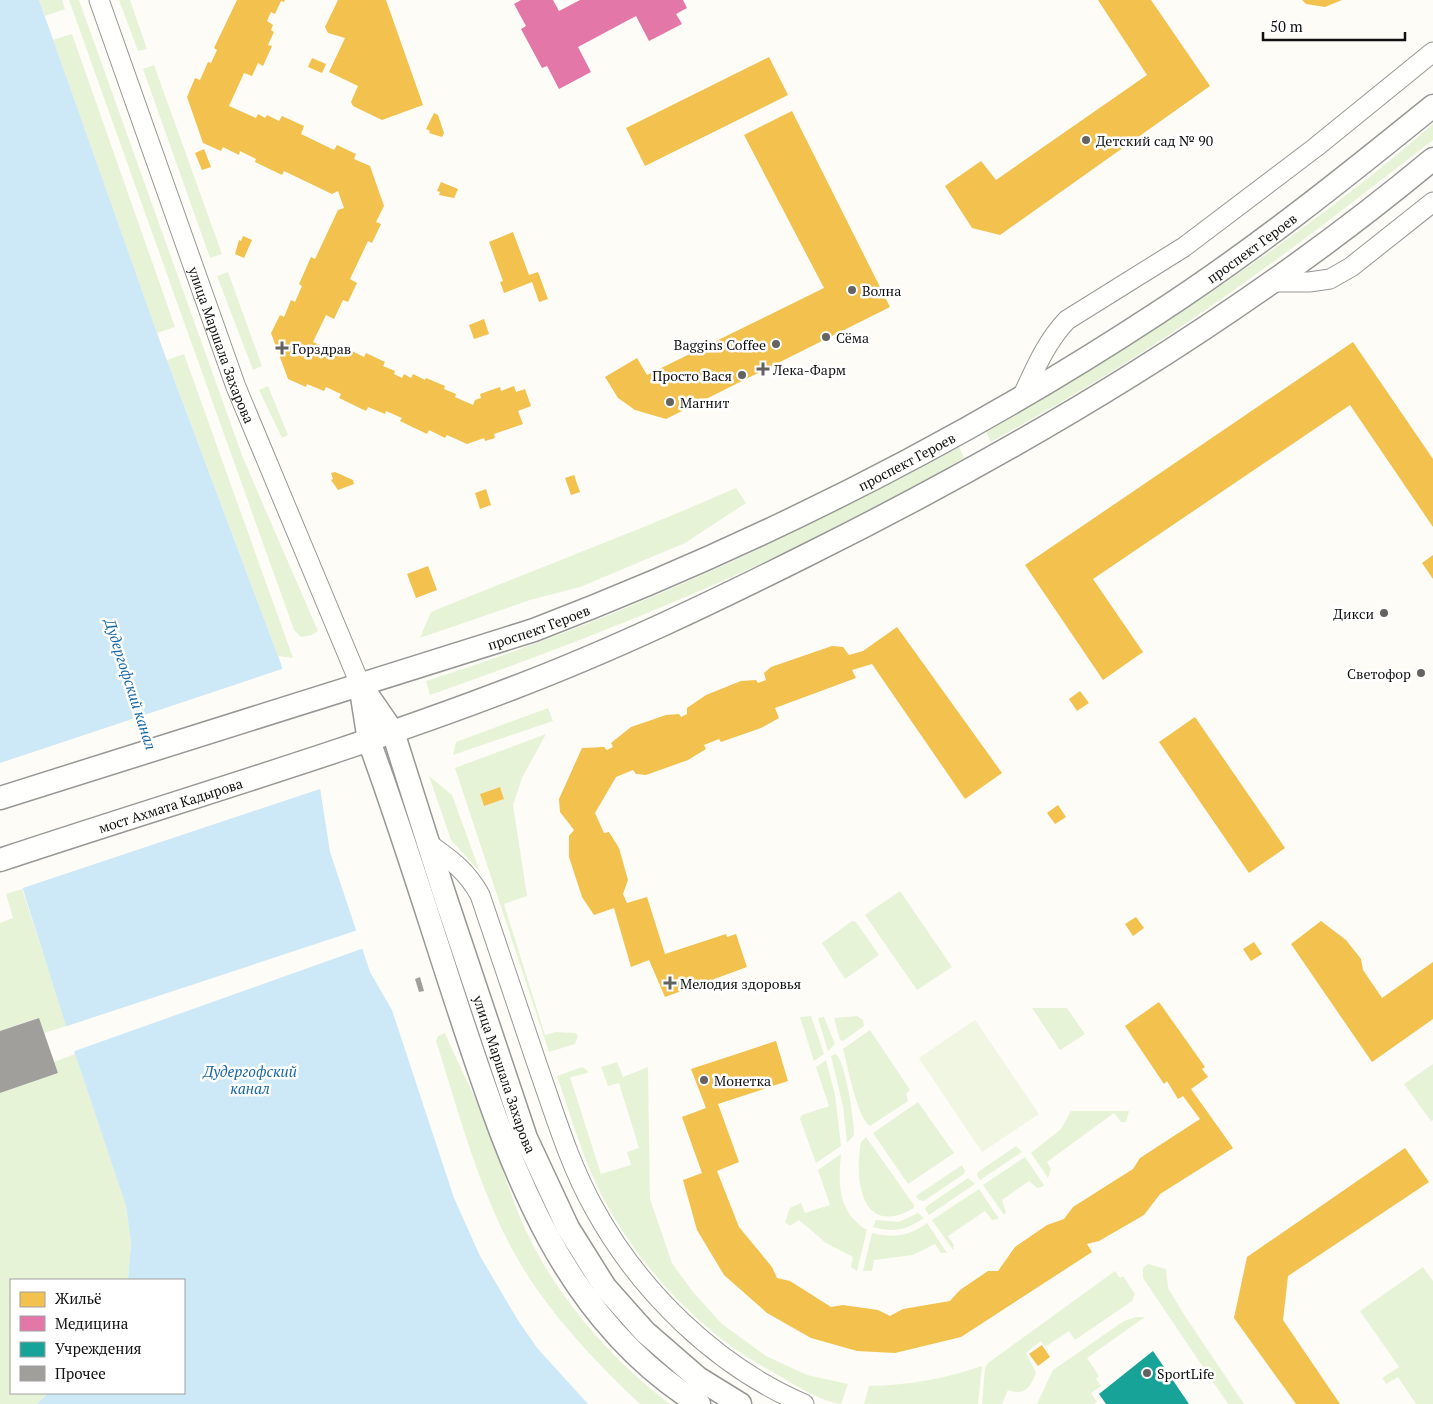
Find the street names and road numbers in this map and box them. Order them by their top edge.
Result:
street label: проспект Героев [1202,208,1300,287]
street label: улица Маршала Захарова [184,263,259,426]
street label: проспект Героев [855,427,958,495]
street label: проспект Героев [485,600,592,654]
street label: мост Ахмата Кадырова [96,773,245,837]
street label: улица Маршала Захарова [469,992,541,1156]

